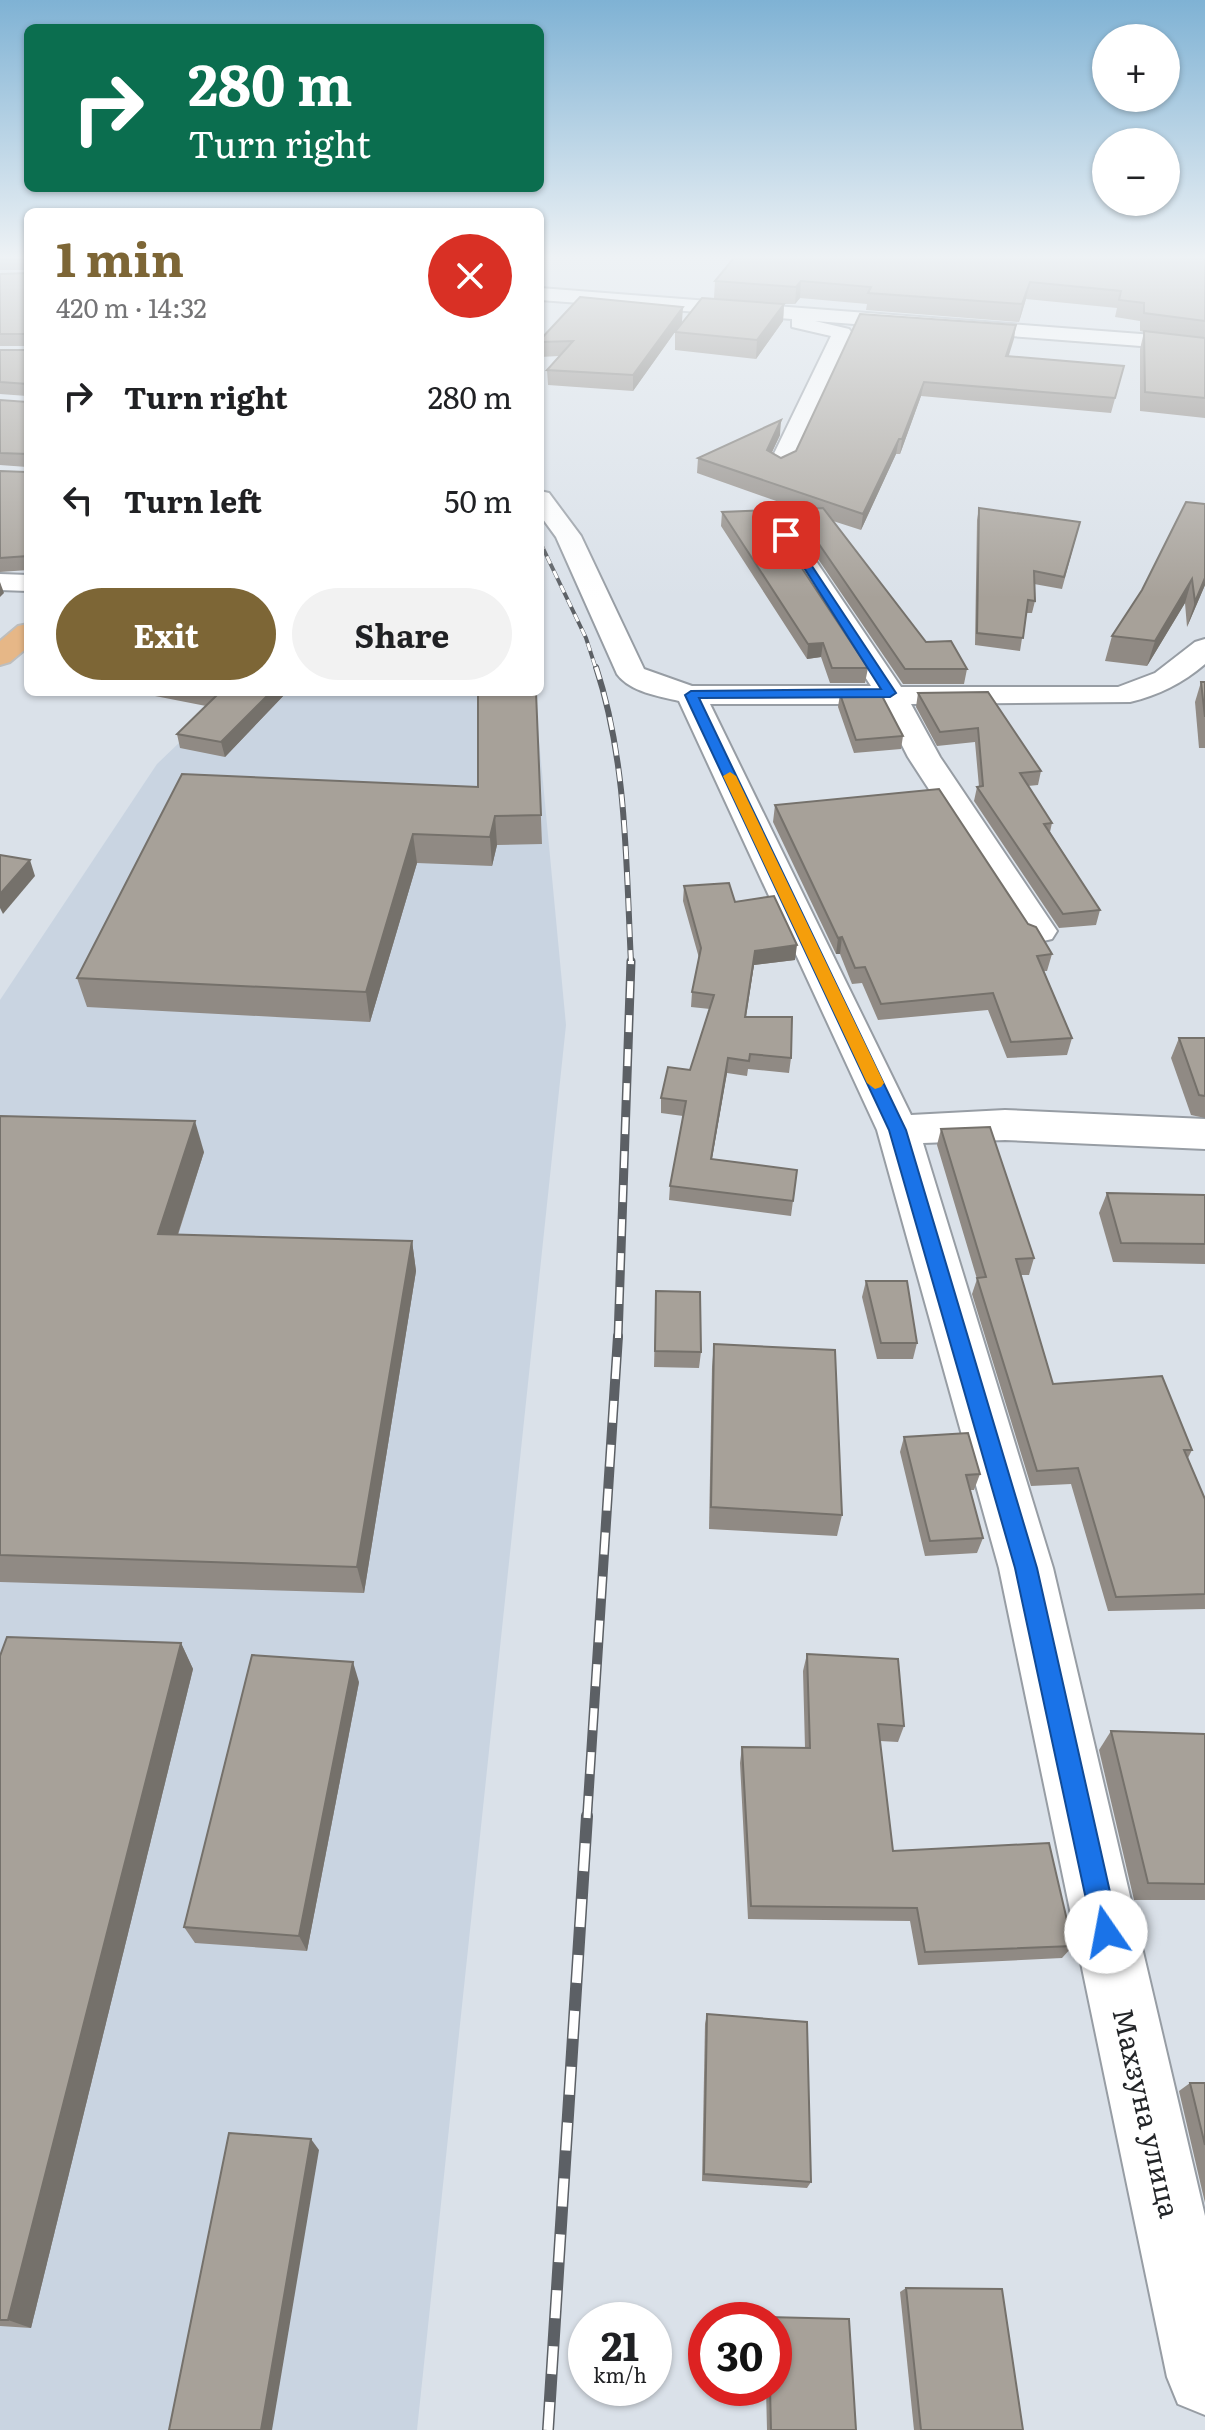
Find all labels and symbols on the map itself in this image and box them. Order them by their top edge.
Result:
pin [752,501,820,569]
position arrow [1064,1890,1148,1974]
street label: Махзуна улица [1103,2004,1192,2221]
speed limit sign: 30 [688,2302,792,2406]

